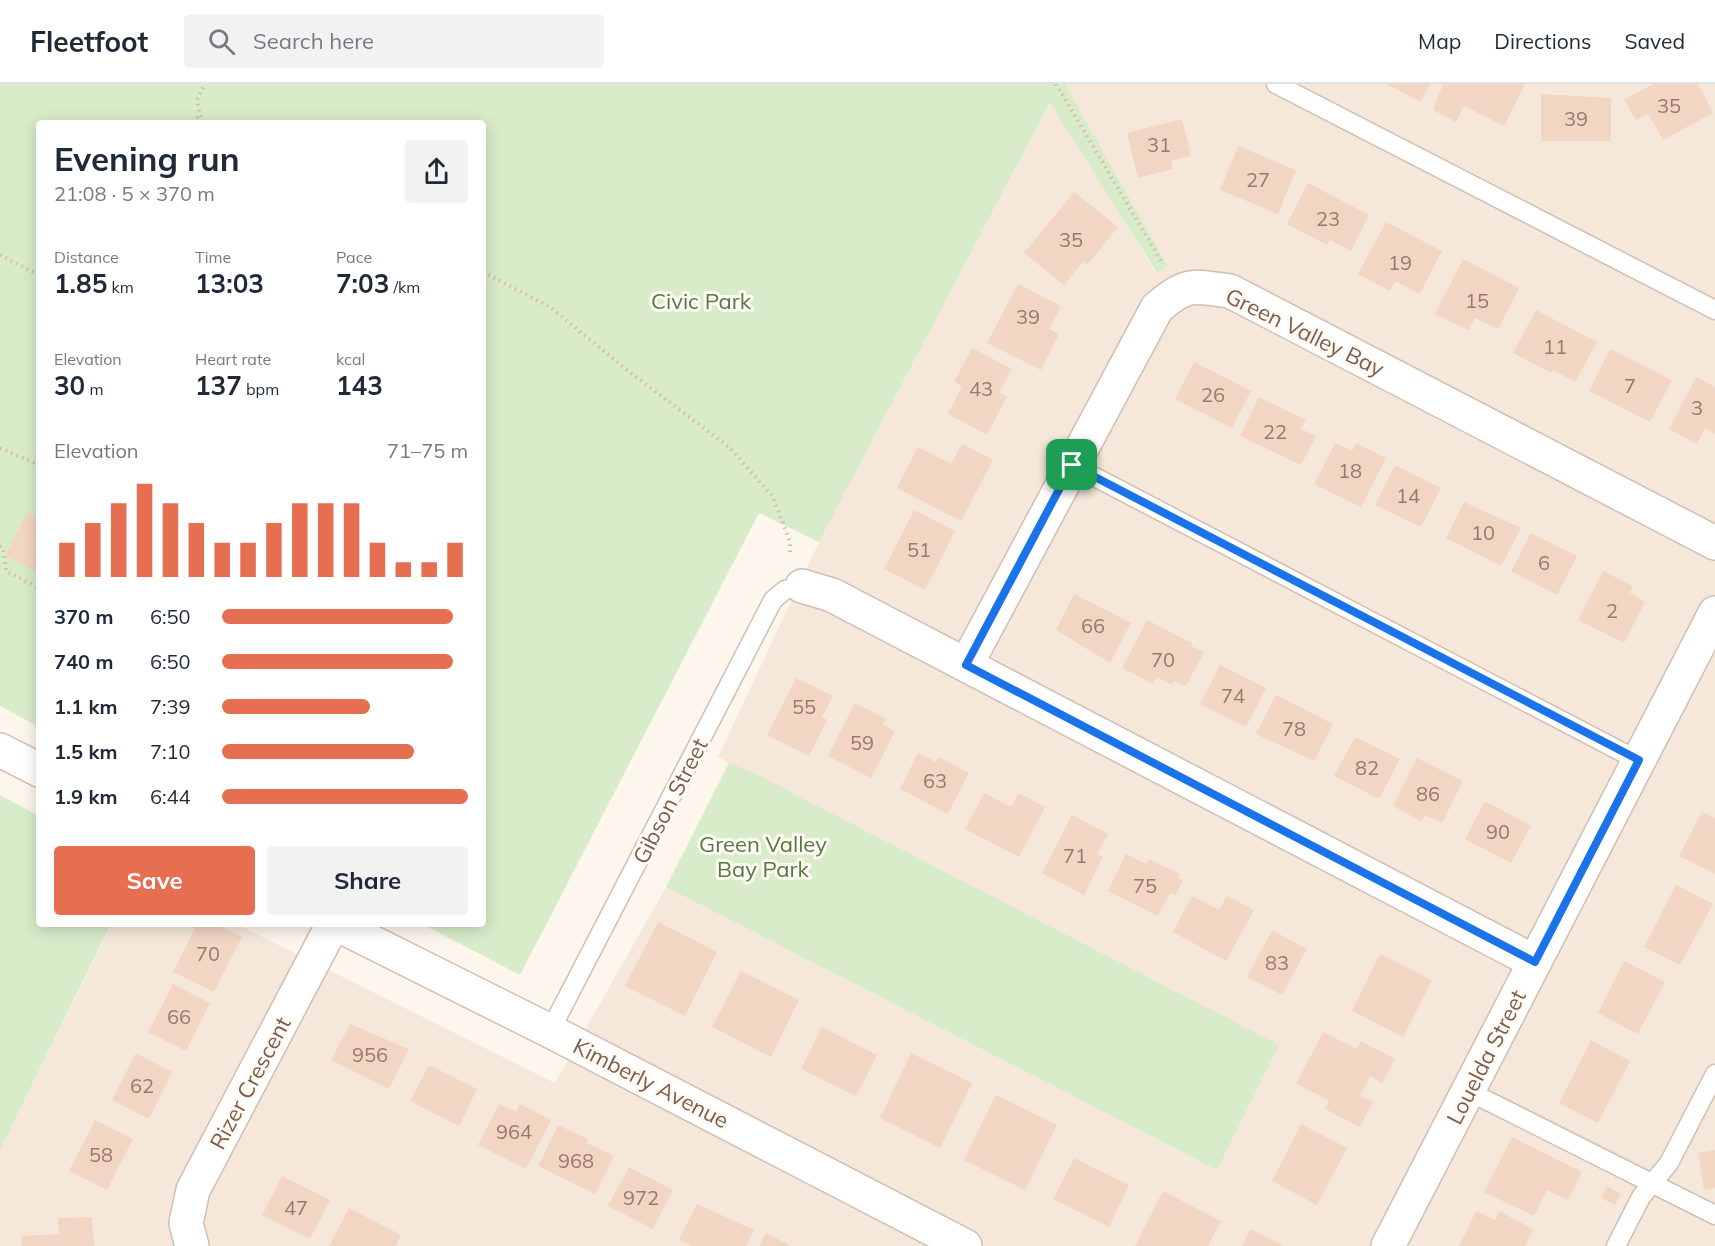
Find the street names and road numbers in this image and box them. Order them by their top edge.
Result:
street label: Green Valley Bay [1221,281,1389,383]
street label: Gibson Street [626,733,714,869]
street label: Louelda Street [1440,985,1532,1129]
street label: Rizer Crescent [203,1012,297,1154]
street label: Kimberly Avenue [568,1032,734,1134]

